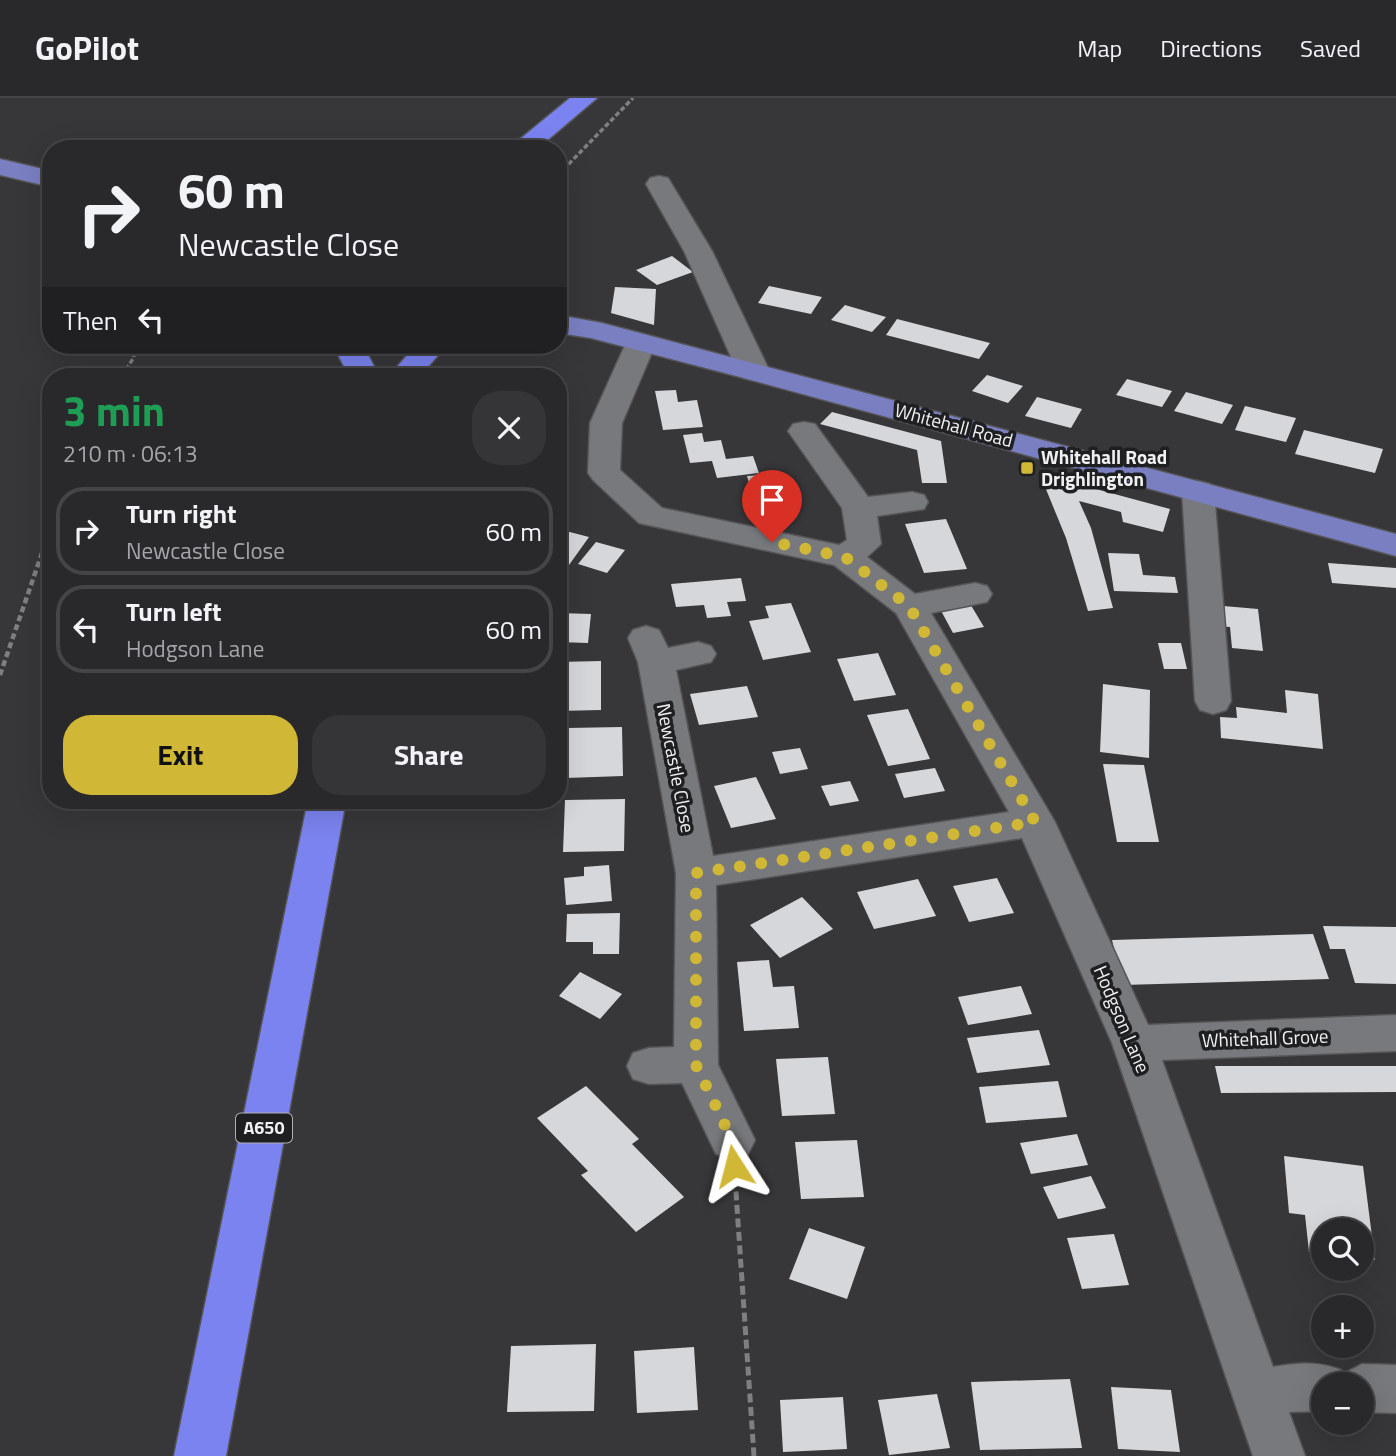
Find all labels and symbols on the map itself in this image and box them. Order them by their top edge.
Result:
street label: Whitehall Road [892,395,1016,454]
place label: Whitehall Road Drighlington [1041,442,1167,493]
marker: Whitehall Road Drighlington [1019,460,1035,476]
pin [742,470,802,542]
street label: Newcastle Close [650,701,703,835]
street label: Hodgson Lane [1087,961,1158,1077]
street label: Whitehall Grove [1201,1021,1329,1054]
road number: A650 [236,1113,292,1142]
position arrow [697,1129,771,1203]

